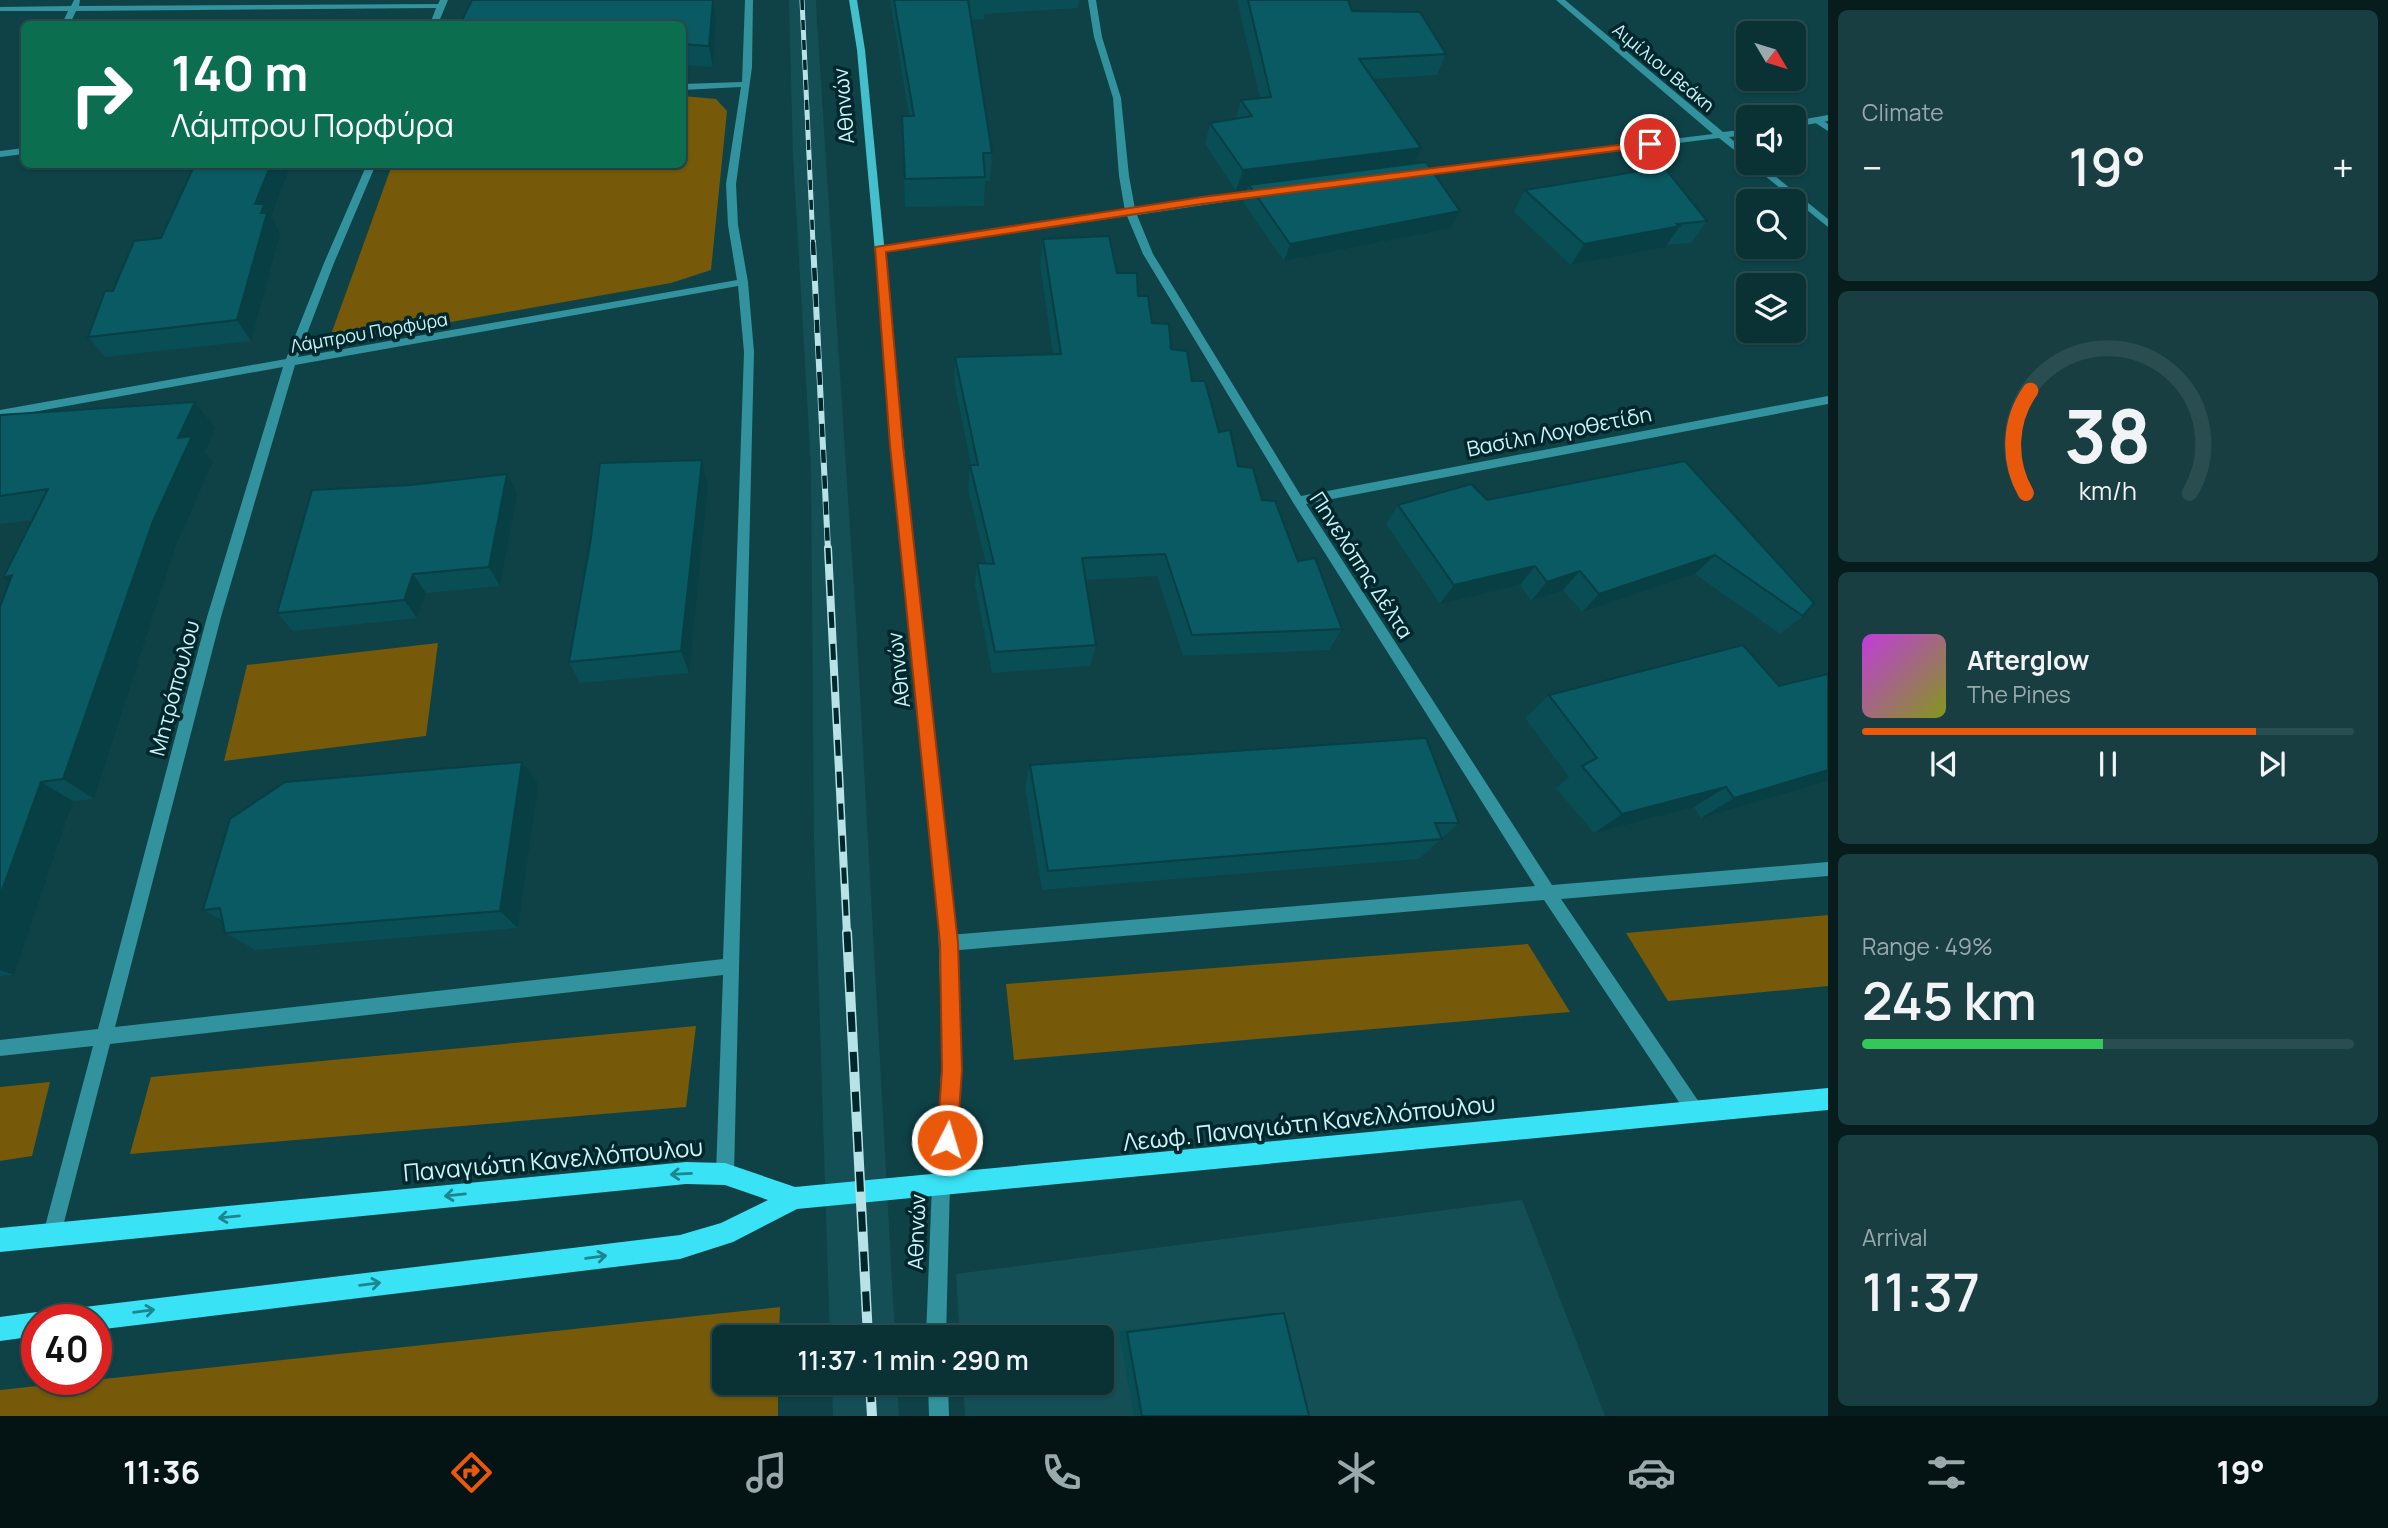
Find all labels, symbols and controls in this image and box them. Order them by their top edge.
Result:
street label: Αιμίλιου Βεάκη [1608,17,1720,117]
north arrow [1736,21,1806,91]
map controls [1736,21,1806,343]
text: 140 m [171,39,308,106]
icon: right [56,49,147,140]
street label: Αθηνών [826,67,860,145]
text: Climate [1862,96,1944,128]
text: Λάμπρου Πορφύρα [171,103,454,147]
button: sound [1736,105,1806,175]
pin [1620,114,1680,174]
icon: arrive [1631,125,1669,163]
text: 19° [2068,131,2146,202]
text: − [1862,141,1883,193]
text: + [2332,141,2354,193]
button: search [1736,189,1806,259]
button: layers [1736,273,1806,343]
street label: Λάμπρου Πορφύρα [289,306,449,358]
text: 38 [2065,385,2151,485]
street label: Βασίλη Λογοθετίδη [1464,399,1654,463]
text: km/h [2079,473,2137,508]
street label: Πηνελόπης Δέλτα [1304,486,1420,644]
street label: Μητρόπουλου [142,617,206,759]
street label: Αθηνών [880,630,916,709]
text: Afterglow [1967,642,2089,678]
text: The Pines [1967,678,2071,710]
icon: previous [1925,745,1963,783]
icon: pause [2089,745,2127,783]
icon: next [2253,745,2291,783]
text: Range · 49% [1862,930,1993,962]
text: 245 km [1862,965,2037,1036]
street label: Λεωφ. Παναγιώτη Κανελλόπουλου [1121,1086,1497,1158]
position arrow [910,1103,984,1177]
street label: Παναγιώτη Κανελλόπουλου [402,1129,704,1189]
one-way arrow [670,1167,693,1180]
one-way arrow [444,1189,467,1202]
street label: Αθηνών [901,1193,931,1270]
one-way arrow [218,1211,240,1224]
text: Arrival [1862,1221,1928,1253]
one-way arrow [584,1250,606,1263]
text: 11:37 [1862,1256,1980,1327]
one-way arrow [358,1278,381,1291]
speed limit sign: 40 [21,1304,112,1395]
one-way arrow [132,1305,155,1318]
text: 11:37 · 1 min · 290 m [797,1342,1029,1378]
icon: directions [447,1448,496,1497]
icon: music [742,1448,791,1497]
icon: phone [1037,1448,1086,1497]
icon: climate [1332,1448,1381,1497]
icon: car [1627,1448,1676,1497]
icon: filters [1922,1448,1971,1497]
text: 11:36 [123,1450,201,1494]
text: 19° [2217,1450,2265,1494]

